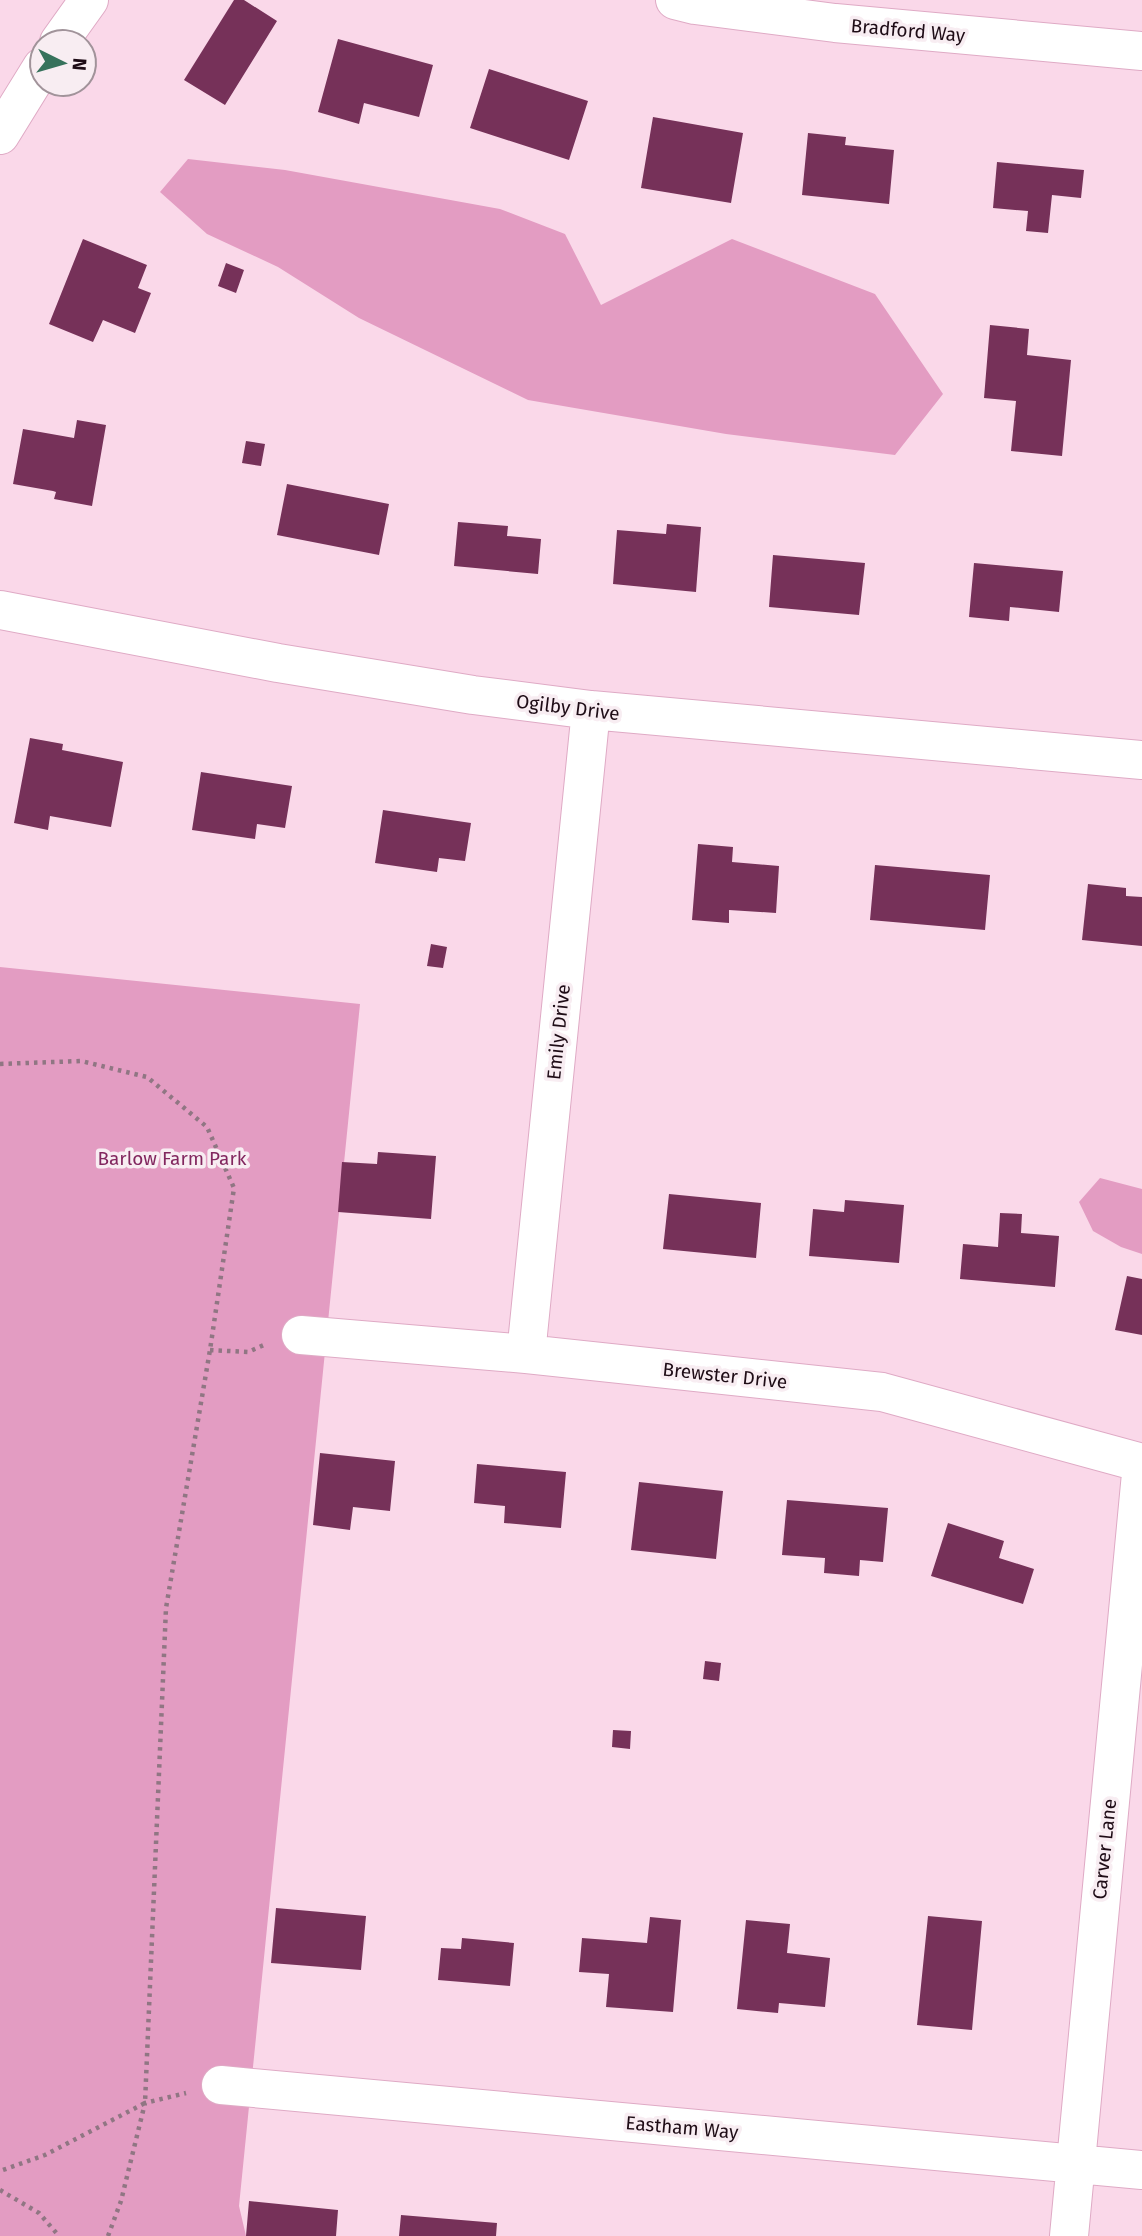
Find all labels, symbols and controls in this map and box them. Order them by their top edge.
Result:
street label: Bradford Way [850,14,967,47]
north arrow [28,28,98,98]
text: N [67,57,91,72]
street label: Ogilby Drive [515,690,621,725]
street label: Emily Drive [542,983,575,1081]
park label: Barlow Farm Park [97,1147,247,1170]
street label: Brewster Drive [662,1358,788,1393]
street label: Carver Lane [1088,1798,1121,1901]
street label: Eastham Way [625,2111,740,2144]

